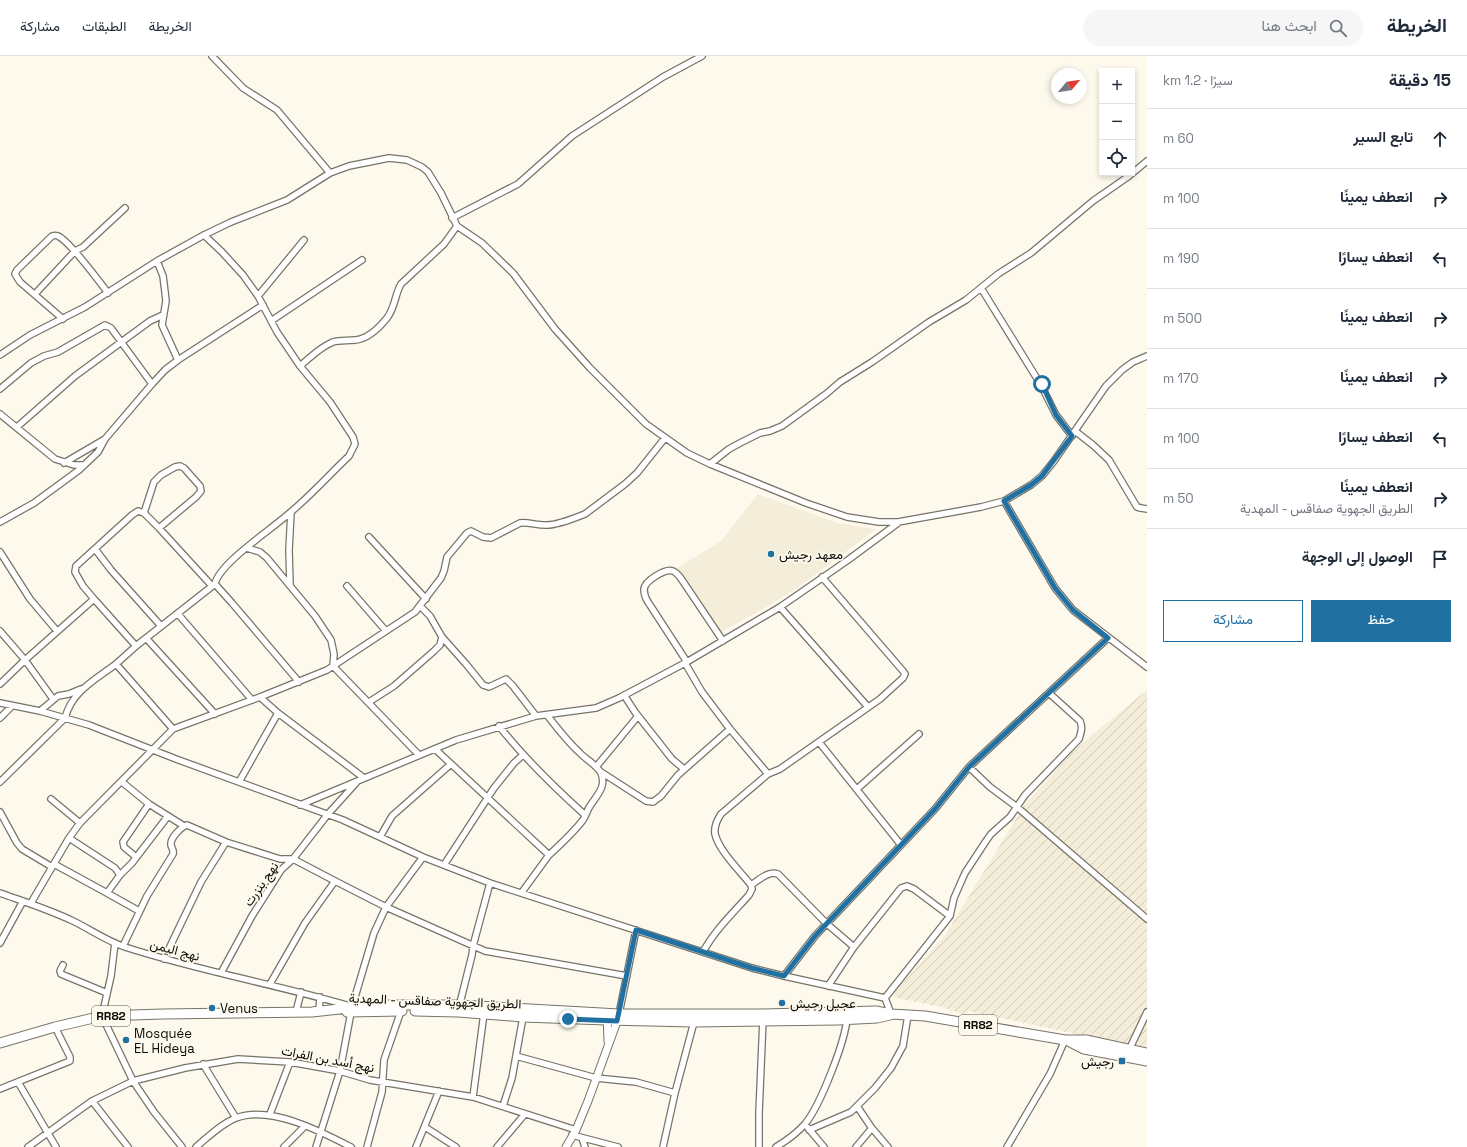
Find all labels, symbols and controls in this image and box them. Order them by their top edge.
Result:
search box [1083,10,1363,46]
text: الخريطة [1387,13,1447,38]
text: ابحث هنا [1262,16,1317,35]
text: مشاركة [20,17,60,35]
text: الطبقات [82,17,126,35]
text: الخريطة [148,17,192,35]
icon: search [1327,17,1349,39]
north arrow [1051,68,1087,104]
map controls [1099,68,1135,176]
button: + [1099,68,1135,104]
text: 15 دقيقة [1389,69,1451,91]
text: سيرًا · 1.2 km [1163,72,1233,89]
button: − [1099,104,1135,140]
text: تابع السير [1353,127,1413,146]
icon: ahead [1429,128,1451,150]
text: 60 m [1163,130,1194,147]
button: locate [1099,140,1135,176]
text: انعطف يمينًا [1340,187,1413,206]
icon: right [1429,188,1451,210]
text: 100 m [1163,190,1200,207]
text: انعطف يسارًا [1338,247,1413,266]
icon: left [1429,248,1451,270]
text: 190 m [1163,250,1199,267]
text: انعطف يمينًا [1340,307,1413,326]
icon: right [1429,308,1451,330]
text: 500 m [1163,310,1202,327]
text: انعطف يمينًا [1340,367,1413,386]
icon: right [1429,368,1451,390]
text: 170 m [1163,370,1199,387]
route start [1033,375,1051,393]
text: انعطف يسارًا [1338,427,1413,446]
icon: left [1429,428,1451,450]
text: 100 m [1163,430,1200,447]
text: انعطف يمينًا [1340,477,1413,496]
icon: right [1429,488,1451,510]
text: 50 m [1163,490,1194,507]
text: الطريق الجهوية صفاقس - المهدية [1240,500,1413,517]
place label: معهد رجيش [779,546,843,563]
text: الوصول إلى الوجهة [1302,547,1413,566]
icon: arrive [1429,548,1451,570]
marker: معهد رجيش [766,549,776,559]
button: مشاركة [1163,600,1303,642]
button: حفظ [1311,600,1451,642]
street label: نهج بنزرت [240,858,283,910]
street label: نهج اليمن [148,935,202,966]
street label: الطريق الجهوية صفاقس - المهدية [348,989,522,1013]
place label: عجيل رجيش [790,995,856,1012]
marker: عجيل رجيش [777,998,787,1008]
place label: Venus [220,1000,258,1017]
marker: Venus [207,1003,217,1013]
road number: RR82 [92,1006,130,1026]
route end [559,1010,577,1028]
road number: RR82 [959,1015,997,1035]
place label: Mosquée EL Hideya [134,1025,195,1057]
marker: Mosquée EL Hideya [121,1035,131,1045]
street label: نهج أسد بن الفرات [280,1042,376,1077]
place label: رجيش [1081,1053,1114,1070]
marker: رجيش [1117,1056,1127,1066]

